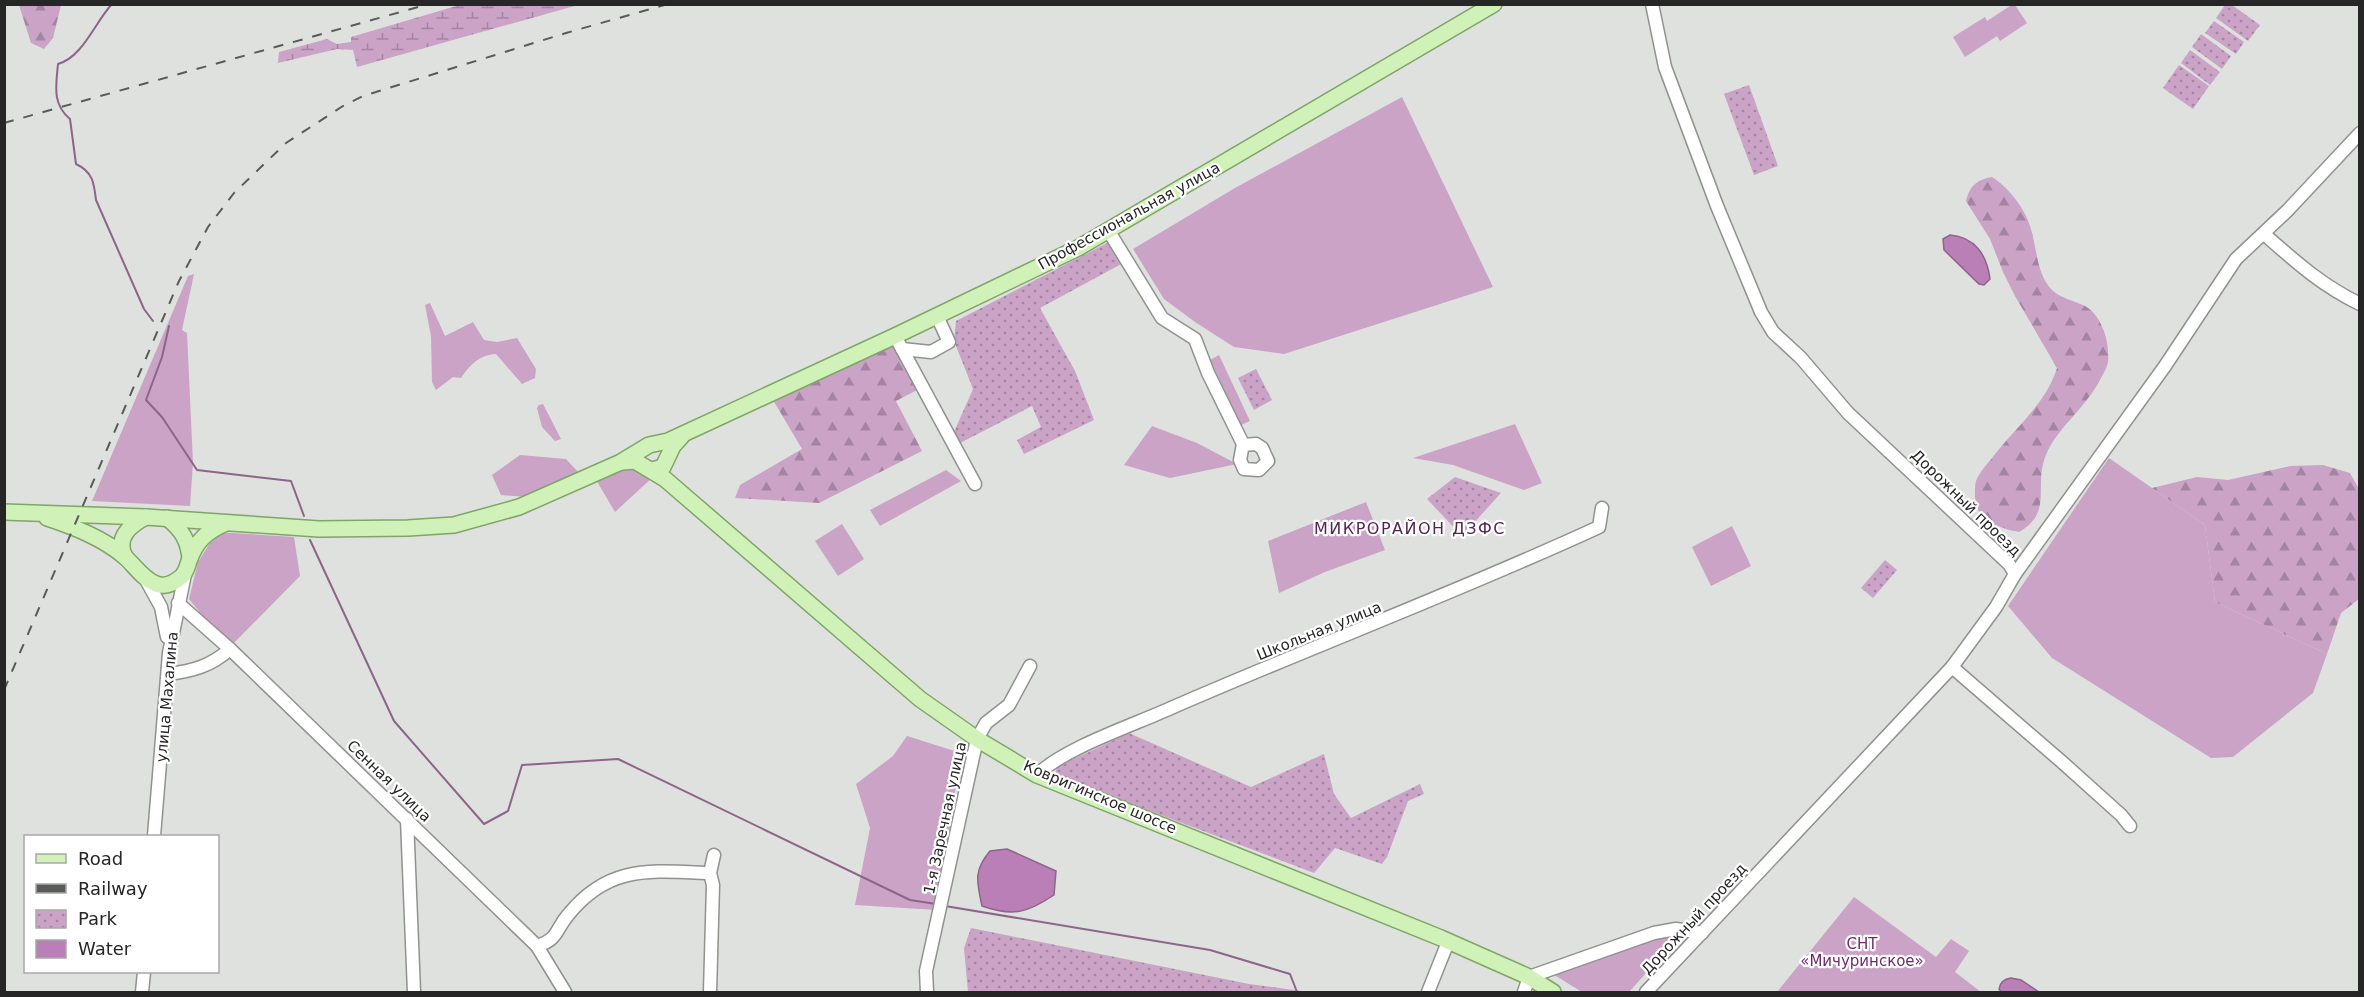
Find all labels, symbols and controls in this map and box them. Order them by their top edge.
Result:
street label: Профессиональная улица [1035,158,1223,274]
street label: Дорожный проезд [1907,446,2025,560]
district label: МИКРОРАЙОН ДЗФС [1314,519,1506,538]
street label: Школьная улица [1254,598,1384,664]
street label: улица Махалина [152,631,182,763]
street label: Сенная улица [343,736,435,826]
street label: 1-я Заречная улица [920,740,970,896]
street label: Ковригинское шоссе [1021,757,1179,837]
legend [24,835,219,973]
text: Road [78,848,123,869]
street label: Дорожный проезд [1638,860,1750,978]
text: Railway [78,878,148,899]
text: Park [78,908,117,929]
park label: СНТ «Мичуринское» [1800,935,1924,970]
text: Water [78,938,132,959]

